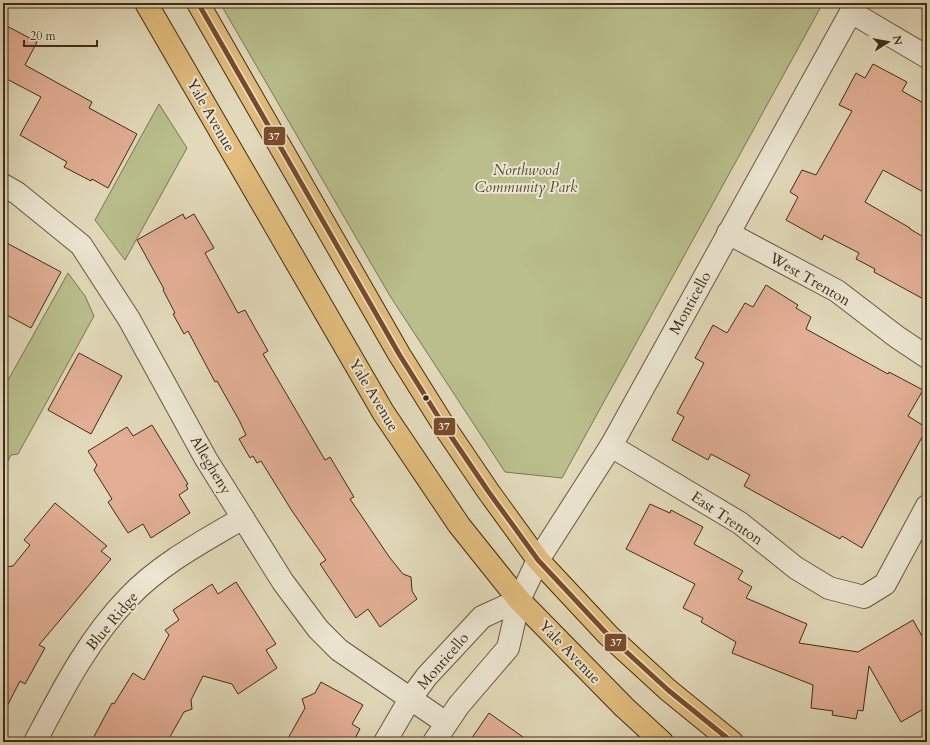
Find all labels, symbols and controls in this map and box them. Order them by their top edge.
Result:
scale bar [24,22,97,48]
north arrow [868,22,908,62]
text: 20 m [30,28,57,44]
text: N [889,34,906,47]
street label: Yale Avenue [182,75,240,155]
line badge: 37 [263,126,286,146]
text: 37 [268,129,280,144]
park label: Northwood Community Park [474,160,578,197]
street label: West Trenton [765,247,855,310]
street label: Monticello [664,268,716,338]
street label: Yale Avenue [345,355,404,435]
unlabelled marker [421,393,431,403]
line badge: 37 [433,417,456,436]
text: 37 [438,419,450,434]
street label: Allegheny [186,432,236,498]
street label: East Trenton [687,487,767,550]
street label: Blue Ridge [82,587,143,655]
street label: Yale Avenue [535,616,605,688]
street label: Monticello [413,628,473,694]
line badge: 37 [604,633,627,652]
text: 37 [610,635,622,650]

